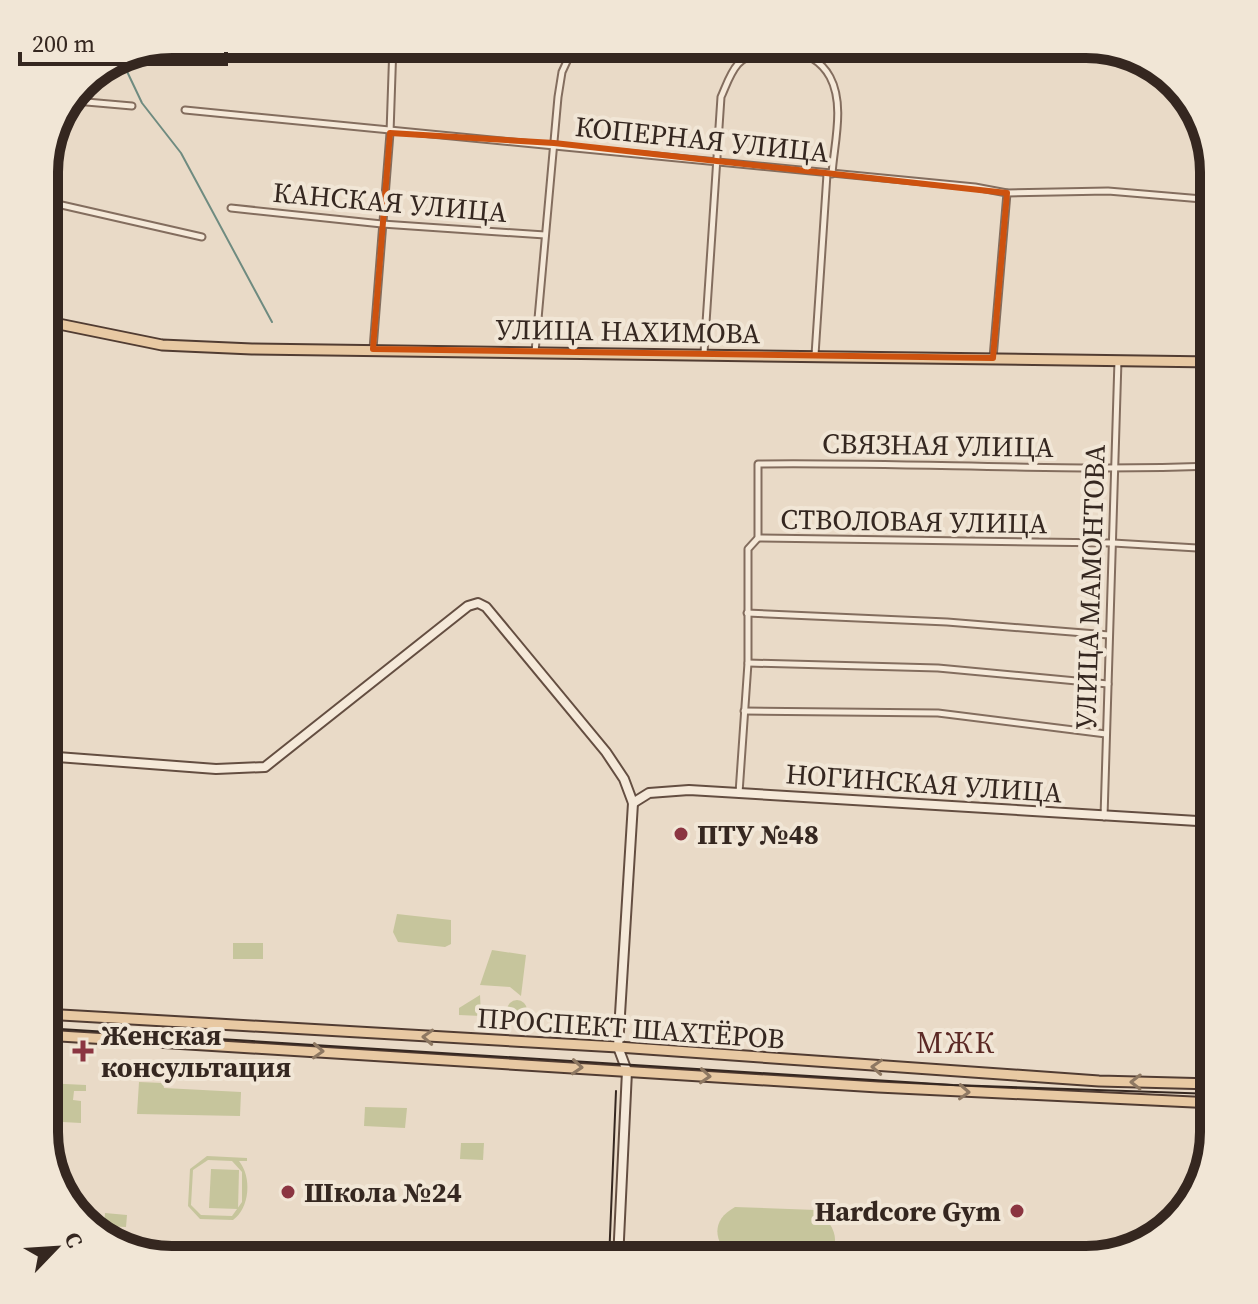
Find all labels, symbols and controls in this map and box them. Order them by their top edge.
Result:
scale bar [20,16,226,66]
text: 200 m [32,27,95,60]
street label: КОПЕРНАЯ УЛИЦА [573,107,831,171]
street label: КАНСКАЯ УЛИЦА [271,173,509,231]
street label: УЛИЦА НАХИМОВА [495,310,761,352]
street label: СВЯЗНАЯ УЛИЦА [822,424,1054,466]
street label: УЛИЦА МАМОНТОВА [1066,443,1114,730]
street label: СТВОЛОВАЯ УЛИЦА [780,500,1048,542]
street label: НОГИНСКАЯ УЛИЦА [784,754,1064,812]
place label: ПТУ №48 [697,815,819,853]
marker: ПТУ №48 [672,825,690,843]
street label: ПРОСПЕКТ ШАХТЁРОВ [476,998,786,1058]
place label: Женская консультация [101,1016,291,1086]
district label: МЖК [916,1022,996,1063]
one-way arrow [421,1029,434,1046]
marker: Женская консультация [72,1040,94,1062]
one-way arrow [312,1043,324,1060]
one-way arrow [571,1058,584,1075]
one-way arrow [870,1059,883,1076]
one-way arrow [699,1067,712,1084]
one-way arrow [1129,1073,1142,1091]
one-way arrow [958,1083,971,1100]
place label: Школа №24 [304,1173,462,1211]
marker: Школа №24 [279,1183,297,1201]
place label: Hardcore Gym [814,1192,1001,1230]
marker: Hardcore Gym [1008,1202,1026,1220]
north arrow [16,1208,96,1288]
text: С [58,1227,91,1252]

